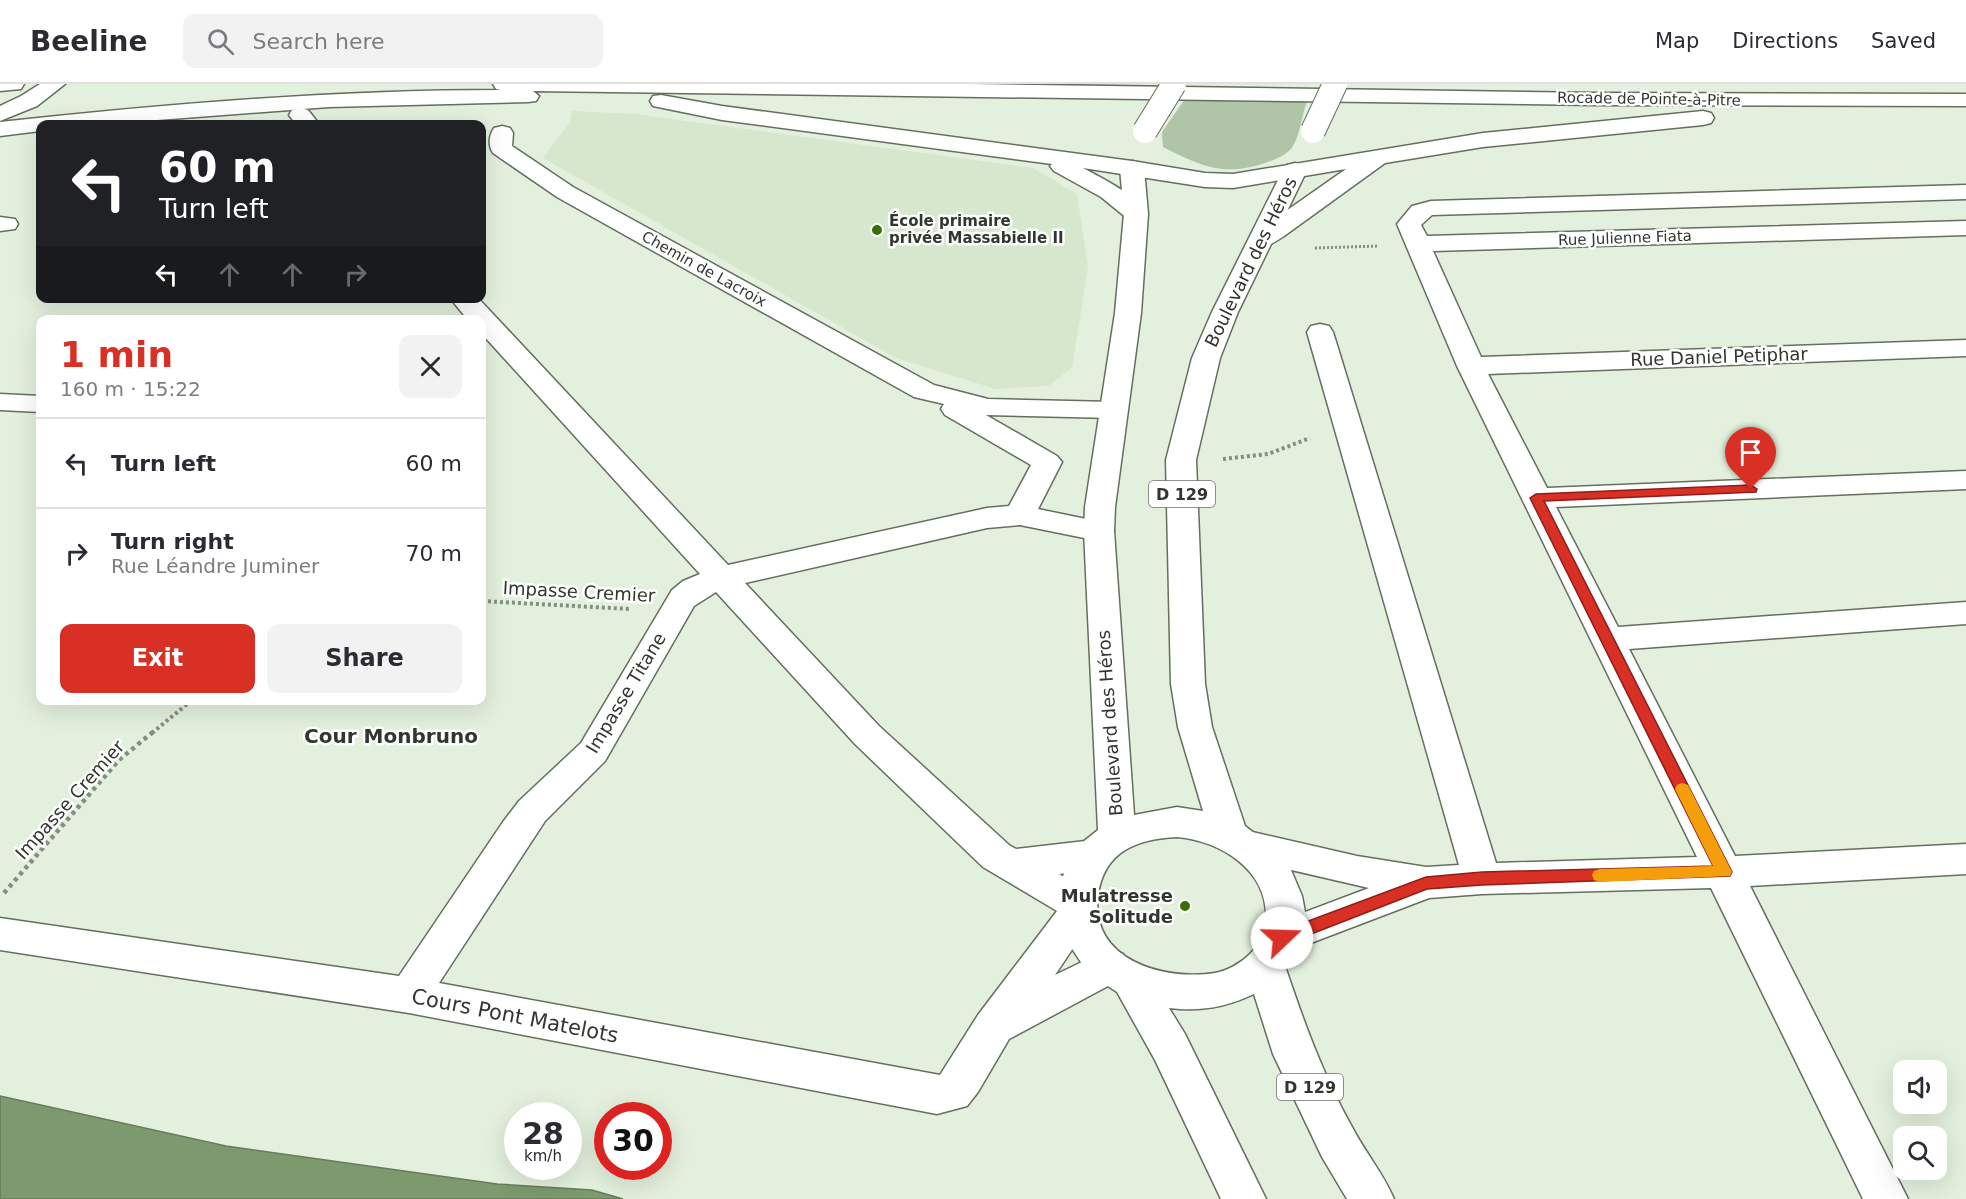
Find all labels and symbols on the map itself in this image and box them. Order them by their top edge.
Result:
street label: Rocade de Pointe-à-Pitre [1557,88,1741,110]
street label: Boulevard des Héros [1200,173,1301,350]
place label: École primaire privée Massabielle II [889,211,1064,247]
marker: École primaire privée Massabielle II [870,223,884,237]
street label: Chemin de Lacroix [639,227,770,311]
street label: Rue Julienne Fiata [1558,227,1692,249]
street label: Rue Daniel Petiphar [1630,343,1809,370]
pin [1725,427,1776,489]
road number: D 129 [1149,481,1215,507]
street label: Impasse Cremier [502,577,656,606]
street label: Impasse Titane [581,629,670,757]
street label: Boulevard des Héros [1093,629,1126,817]
district label: Cour Monbruno [304,724,478,748]
street label: Impasse Cremier [11,736,129,863]
place label: Mulatresse Solitude [1061,885,1173,927]
marker: Mulatresse Solitude [1178,899,1192,913]
position arrow [1250,906,1314,970]
street label: Cours Pont Matelots [410,984,620,1048]
road number: D 129 [1277,1074,1343,1100]
speed limit sign: 30 [594,1102,672,1180]

